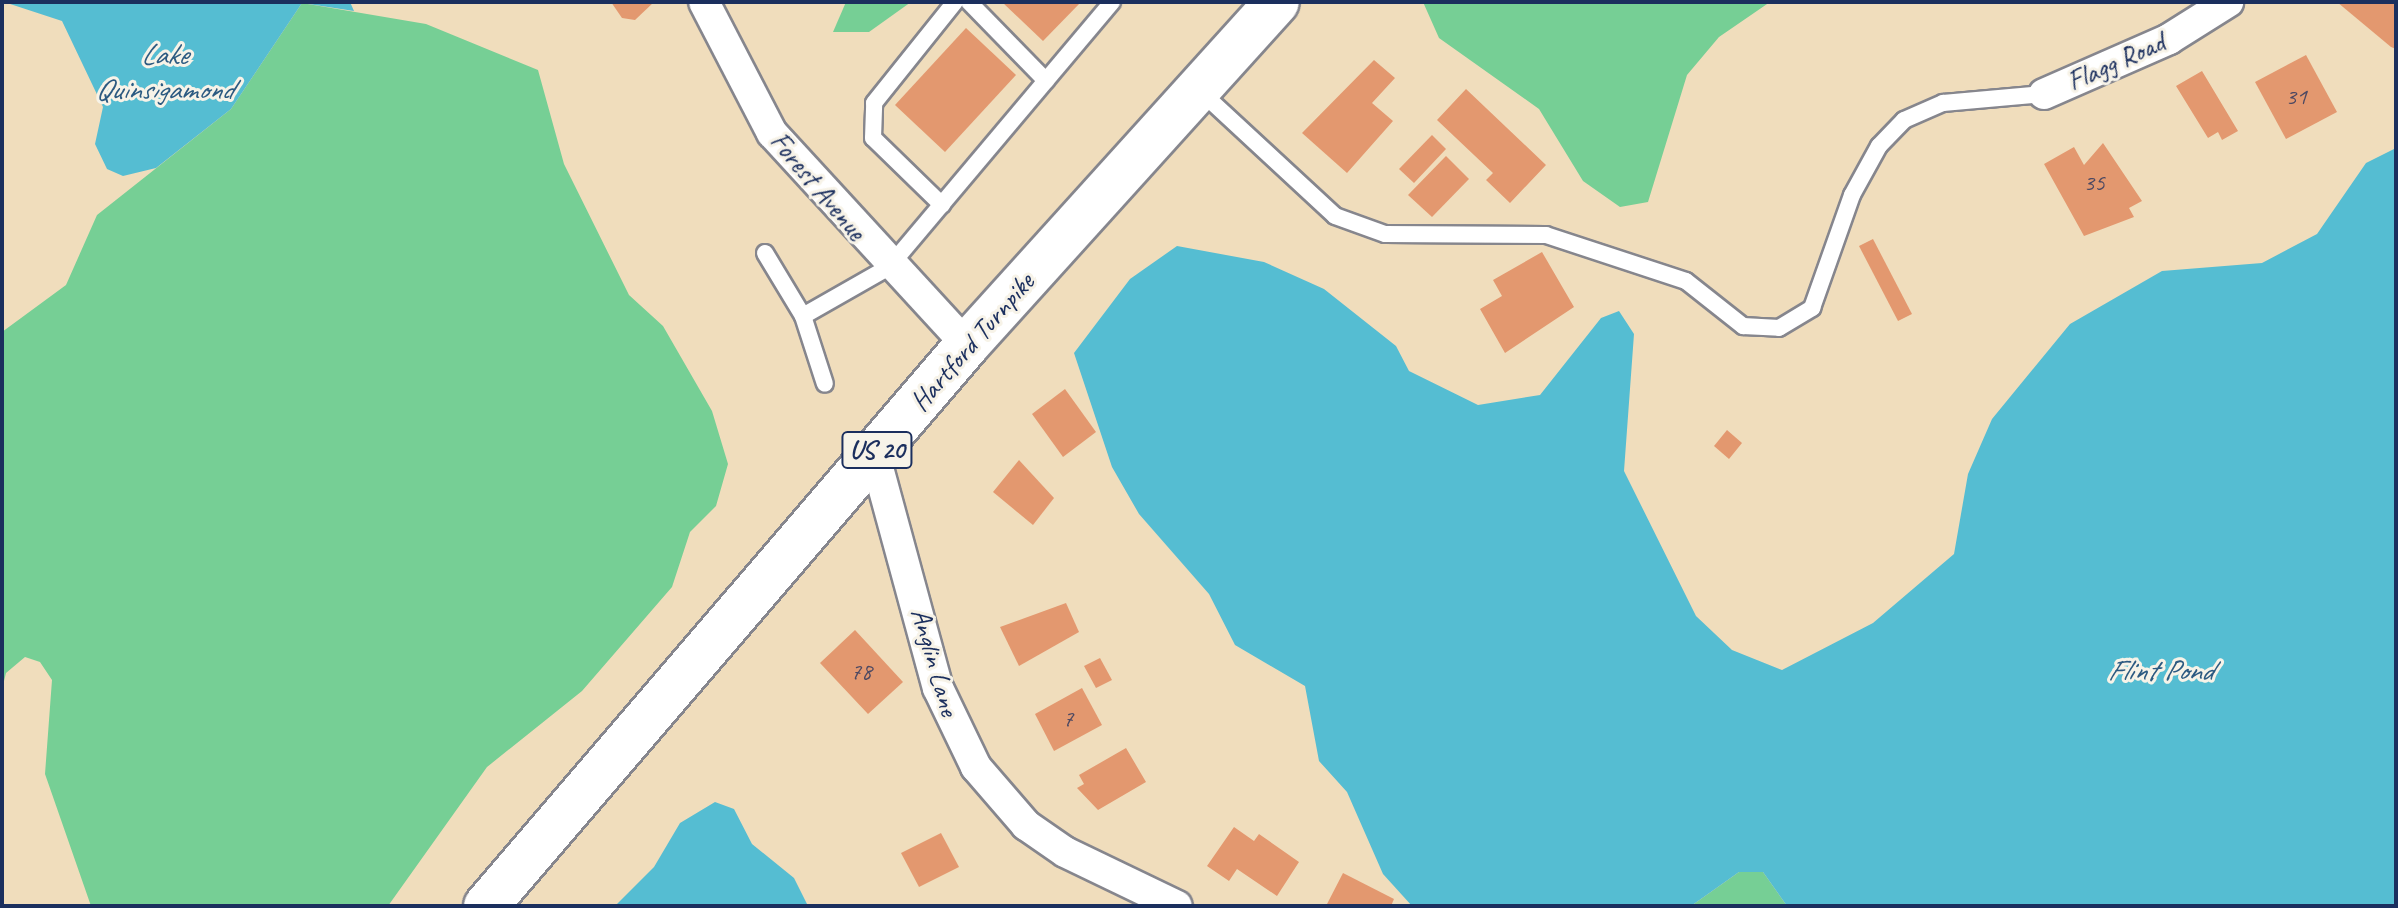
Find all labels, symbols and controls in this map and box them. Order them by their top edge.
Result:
street label: Flagg Road [2062,26,2170,98]
water label: Lake Quinsigamond [95,36,233,106]
house number: 31 [2285,83,2307,111]
street label: Forest Avenue [763,125,873,247]
house number: 35 [2083,169,2105,197]
street label: Hartford Turnpike [903,266,1041,418]
road number: US 20 [841,428,913,472]
street label: Anglin Lane [903,604,967,720]
water label: Flint Pond [2108,652,2212,688]
house number: 78 [850,658,872,686]
house number: 7 [1063,705,1073,733]

